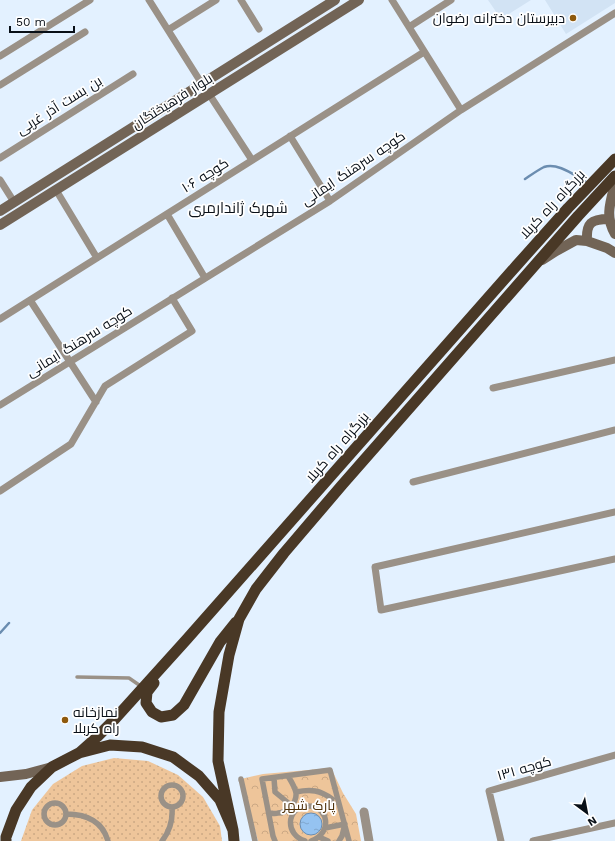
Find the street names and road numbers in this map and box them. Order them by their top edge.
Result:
street label: بلوار فرهیختگان [129,70,215,132]
street label: بن بست آذر غربی [13,72,105,138]
street label: کوچه سرهنگ ایمانی [298,127,409,210]
street label: کوچه ۱۰۶ [179,154,232,197]
street label: بزرگراه راه کربلا [516,166,588,242]
street label: کوچه سرهنگ ایمانی [23,302,136,382]
street label: بزرگراه راه کربلا [302,408,372,486]
street label: کوچه ۱۳۱ [495,753,553,785]

